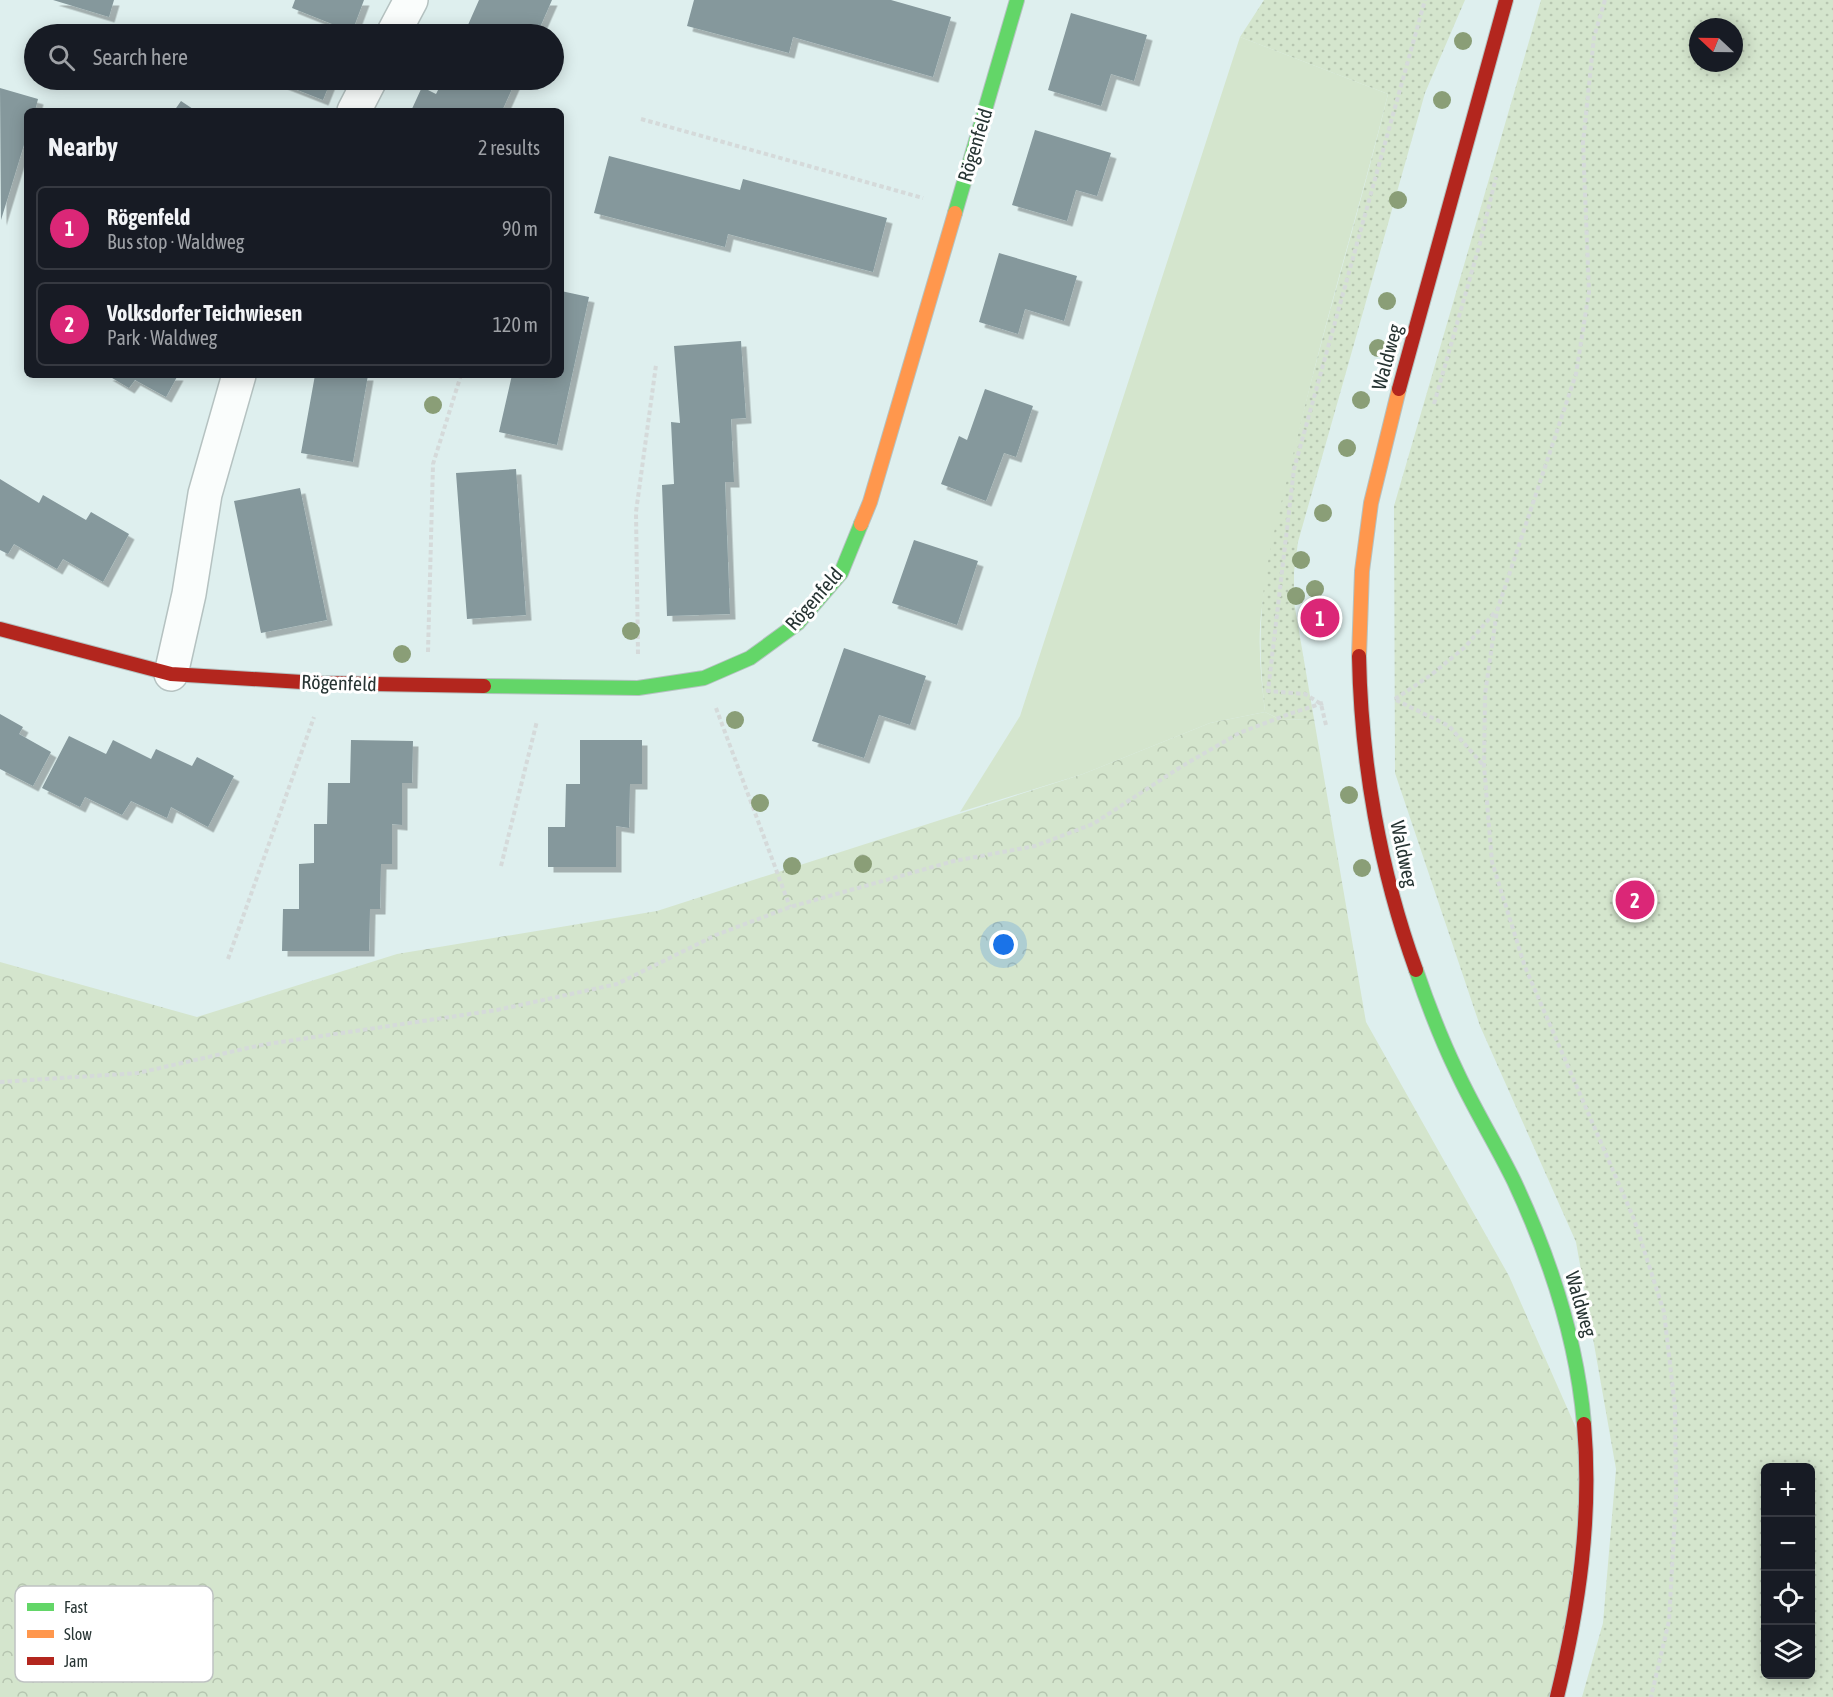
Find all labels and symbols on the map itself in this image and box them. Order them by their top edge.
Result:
north arrow [1689,18,1743,72]
street label: Rögenfeld [952,105,997,184]
street label: Waldweg [1367,321,1406,392]
street label: Rögenfeld [780,563,847,635]
pin: 1 [1300,596,1340,640]
street label: Rögenfeld [301,670,377,695]
street label: Waldweg [1386,819,1423,890]
pin: 2 [1616,878,1654,922]
your location [989,930,1018,959]
street label: Waldweg [1561,1268,1602,1340]
legend [15,1586,213,1682]
text: Fast [64,1598,88,1616]
text: Slow [64,1625,92,1643]
text: Jam [64,1652,88,1670]

